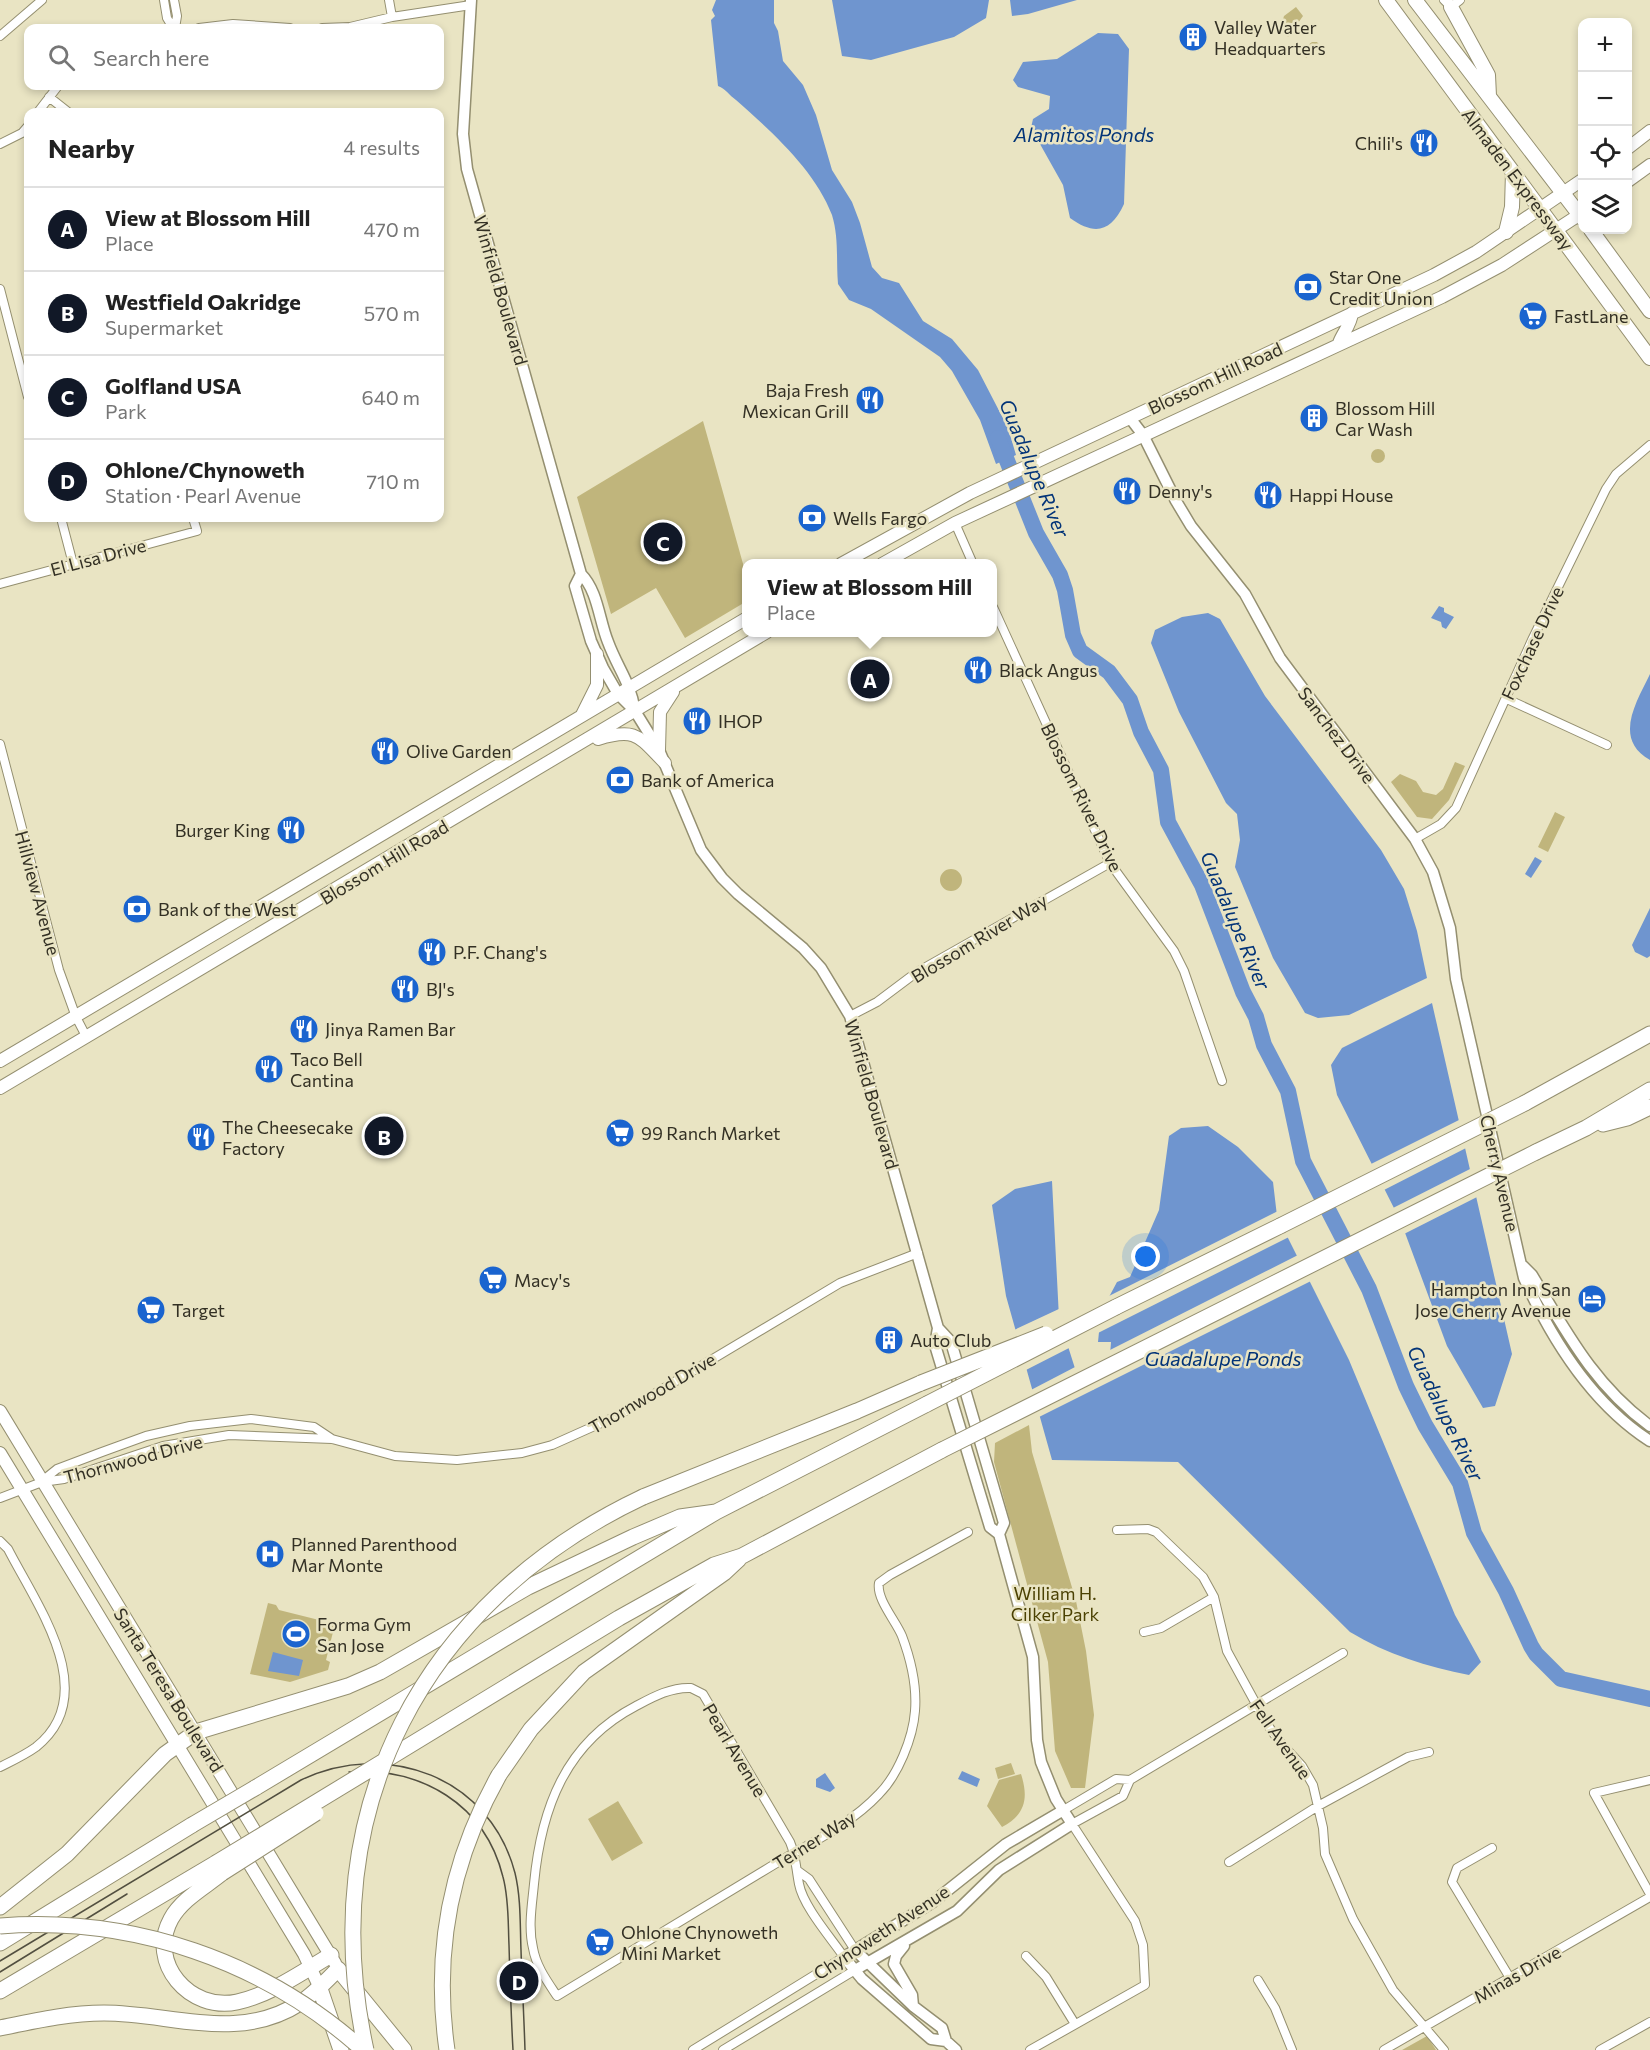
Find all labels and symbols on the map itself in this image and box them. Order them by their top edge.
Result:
place label: Valley Water Headquarters [1214,16,1326,59]
building icon: Valley Water Headquarters [1177,21,1209,53]
street label: Almaden Expressway [1457,104,1579,254]
water label: Alamitos Ponds [1013,122,1154,146]
restaurant icon: Chili's [1408,127,1440,159]
place label: Chili's [1355,132,1403,154]
street label: Winfield Boulevard [469,212,533,368]
place label: Star One Credit Union [1329,266,1433,309]
bank icon: Star One Credit Union [1292,271,1324,303]
supermarket icon: FastLane [1517,300,1549,332]
place label: FastLane [1554,305,1628,327]
street label: Blossom Hill Road [1144,337,1286,419]
place label: Baja Fresh Mexican Grill [742,379,849,422]
restaurant icon: Baja Fresh Mexican Grill [854,384,886,416]
water label: Guadalupe River [995,395,1075,542]
place label: Blossom Hill Car Wash [1335,397,1435,440]
building icon: Blossom Hill Car Wash [1298,402,1330,434]
restaurant icon: Denny's [1111,475,1143,507]
restaurant icon: Happi House [1252,479,1284,511]
place label: Denny's [1148,480,1212,502]
place label: Happi House [1289,484,1393,506]
bank icon: Wells Fargo [796,502,828,534]
place label: Wells Fargo [833,507,927,529]
pin: C [644,520,682,564]
street label: El Lisa Drive [48,534,148,580]
street label: Foxchase Drive [1496,583,1568,703]
restaurant icon: Black Angus [962,654,994,686]
pin: A [850,656,890,702]
place label: Black Angus [999,659,1097,681]
street label: Sanchez Drive [1294,683,1380,787]
restaurant icon: IHOP [681,705,713,737]
place label: IHOP [718,710,763,732]
street label: Blossom River Drive [1037,719,1127,875]
restaurant icon: Olive Garden [369,735,401,767]
place label: Olive Garden [406,740,511,762]
bank icon: Bank of America [604,764,636,796]
place label: Bank of America [641,769,774,791]
restaurant icon: Burger King [275,814,307,846]
street label: Blossom Hill Road [316,815,452,909]
place label: Burger King [175,819,270,841]
street label: Hillview Avenue [11,828,65,958]
water label: Guadalupe River [1196,847,1276,994]
street label: Blossom River Way [907,889,1051,987]
bank icon: Bank of the West [121,893,153,925]
place label: Bank of the West [158,898,296,920]
restaurant icon: P.F. Chang's [416,936,448,968]
place label: P.F. Chang's [453,941,547,963]
restaurant icon: BJ's [389,973,421,1005]
place label: BJ's [426,978,455,1000]
restaurant icon: Jinya Ramen Bar [288,1013,320,1045]
street label: Winfield Boulevard [840,1016,904,1172]
place label: Jinya Ramen Bar [325,1018,456,1040]
place label: Taco Bell Cantina [290,1048,363,1091]
restaurant icon: Taco Bell Cantina [253,1053,285,1085]
street label: Cherry Avenue [1476,1112,1524,1234]
pin: B [364,1114,404,1158]
place label: The Cheesecake Factory [222,1116,353,1159]
supermarket icon: 99 Ranch Market [604,1117,636,1149]
restaurant icon: The Cheesecake Factory [185,1121,217,1153]
place label: 99 Ranch Market [641,1122,780,1144]
your location [1131,1242,1160,1271]
supermarket icon: Macy's [477,1264,509,1296]
place label: Macy's [514,1269,571,1291]
place label: Hampton Inn San Jose Cherry Avenue [1415,1278,1571,1321]
hotel icon: Hampton Inn San Jose Cherry Avenue [1576,1283,1608,1315]
supermarket icon: Target [135,1294,167,1326]
place label: Target [172,1299,225,1321]
building icon: Auto Club [873,1324,905,1356]
place label: Auto Club [910,1329,991,1351]
water label: Guadalupe River [1403,1341,1490,1486]
water label: Guadalupe Ponds [1144,1346,1302,1370]
street label: Thornwood Drive [585,1348,719,1438]
street label: Thornwood Drive [61,1430,205,1488]
place label: Planned Parenthood Mar Monte [291,1533,457,1576]
hospital icon: Planned Parenthood Mar Monte [254,1538,286,1570]
park label: William H. Cilker Park [1011,1582,1100,1625]
street label: Santa Teresa Boulevard [109,1604,229,1776]
place label: Forma Gym San Jose [317,1613,411,1656]
sports icon: Forma Gym San Jose [280,1618,312,1650]
street label: Fell Avenue [1246,1695,1316,1783]
street label: Pearl Avenue [699,1699,771,1801]
street label: Terner Way [769,1806,859,1874]
street label: Chynoweth Avenue [809,1880,953,1984]
place label: Ohlone Chynoweth Mini Market [621,1921,778,1964]
supermarket icon: Ohlone Chynoweth Mini Market [584,1926,616,1958]
street label: Minas Drive [1470,1940,1564,2008]
pin: D [500,1958,538,2004]

